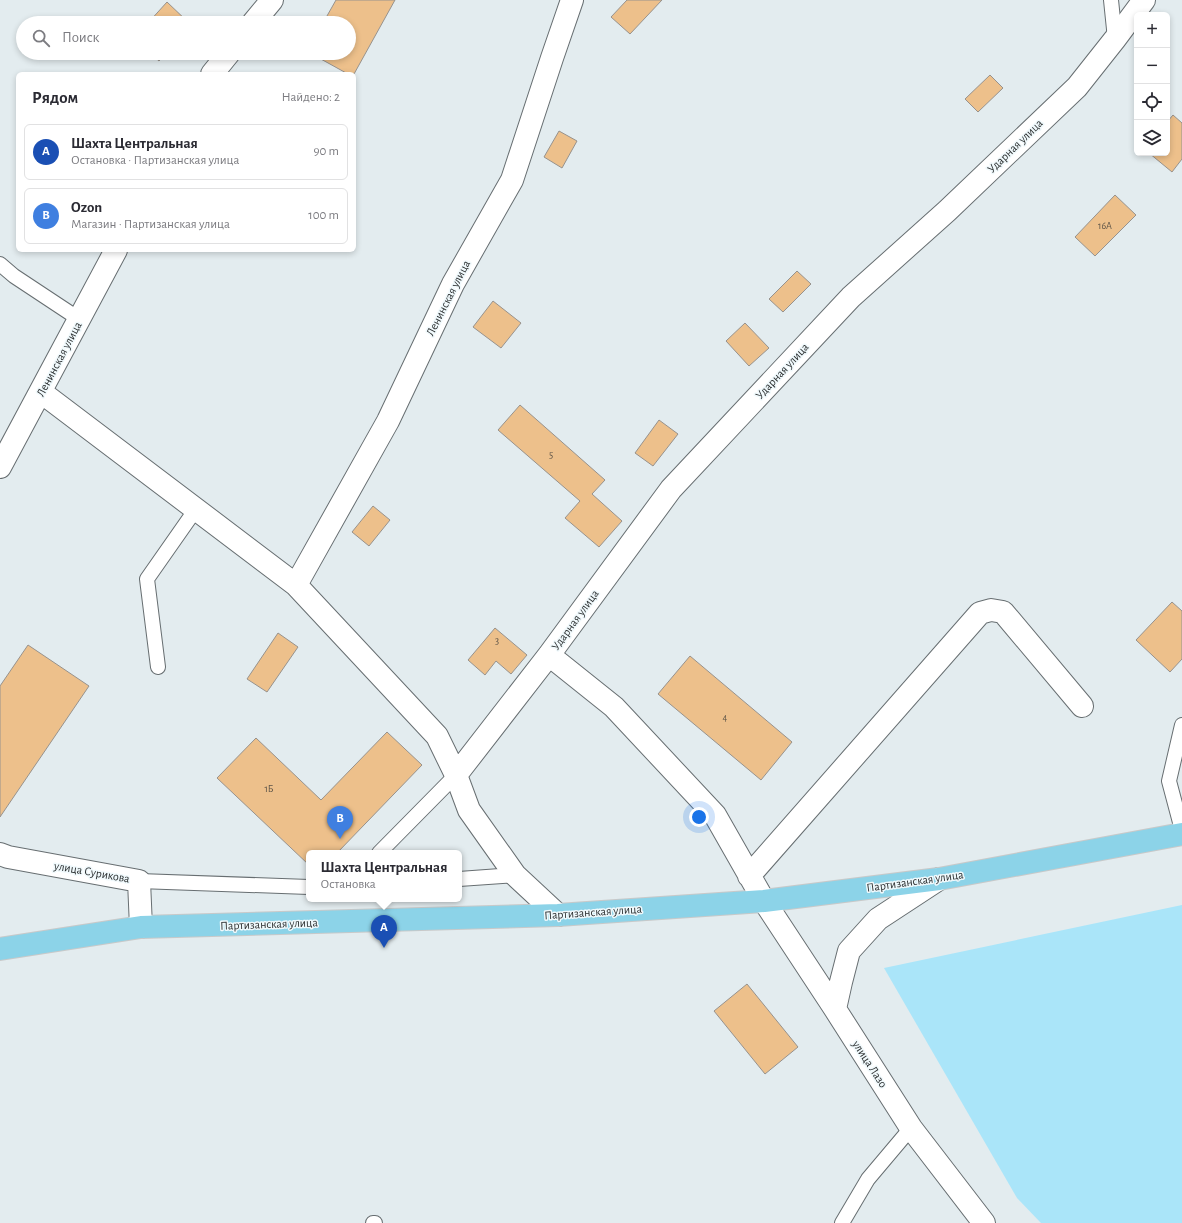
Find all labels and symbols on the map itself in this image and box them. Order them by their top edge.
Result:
street label: Ударная улица [985,116,1046,176]
house number: 16А [1098,221,1112,231]
street label: Ленинская улица [424,258,473,338]
street label: Ленинская улица [34,319,85,399]
street label: Ударная улица [753,340,812,402]
house number: 5 [549,450,553,460]
street label: Ударная улица [549,587,602,653]
house number: 3 [495,636,499,646]
house number: 4 [723,713,728,723]
house number: 1Б [264,784,274,794]
pin: B [327,806,353,839]
your location [689,807,709,827]
street label: улица Сурикова [52,859,131,886]
street label: Партизанская улица [866,868,965,895]
street label: Партизанская улица [544,903,643,922]
pin: A [371,915,397,948]
street label: Партизанская улица [220,916,319,933]
street label: улица Лазо [849,1037,890,1090]

